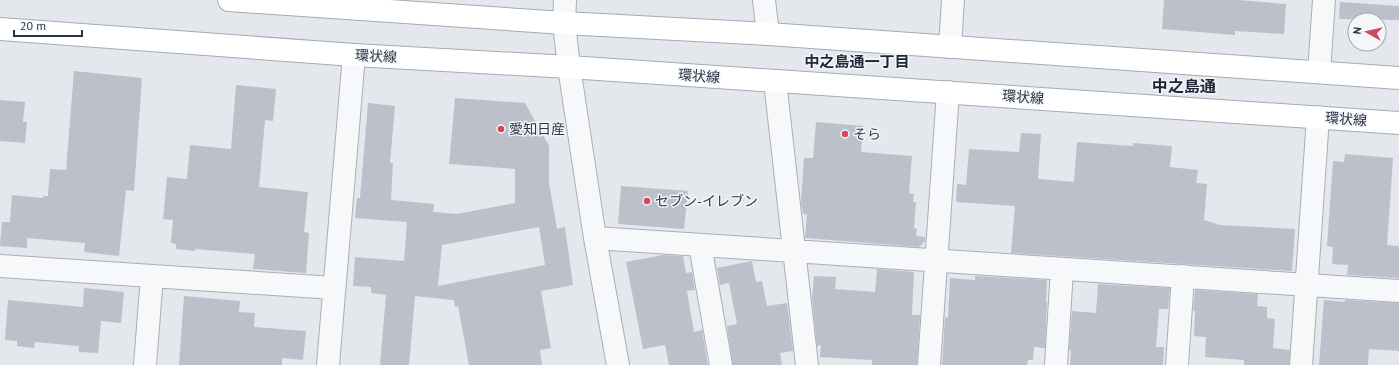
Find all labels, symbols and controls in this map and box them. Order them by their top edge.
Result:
scale bar [14,12,82,38]
north arrow [1347,12,1387,52]
text: 20 m [20,18,46,33]
text: N [1350,26,1365,35]
street label: 環状線 [355,46,397,66]
district label: 中之島通一丁目 [804,52,910,71]
street label: 環状線 [677,66,721,86]
district label: 中之島通 [1152,76,1216,96]
street label: 環状線 [1001,87,1045,107]
street label: 環状線 [1324,109,1368,129]
place label: 愛知日産 [509,120,565,138]
marker: 愛知日産 [496,124,506,134]
place label: そら [853,125,881,143]
marker: そら [840,129,850,139]
place label: セブン-イレブン [655,192,758,210]
marker: セブン-イレブン [642,196,652,206]

